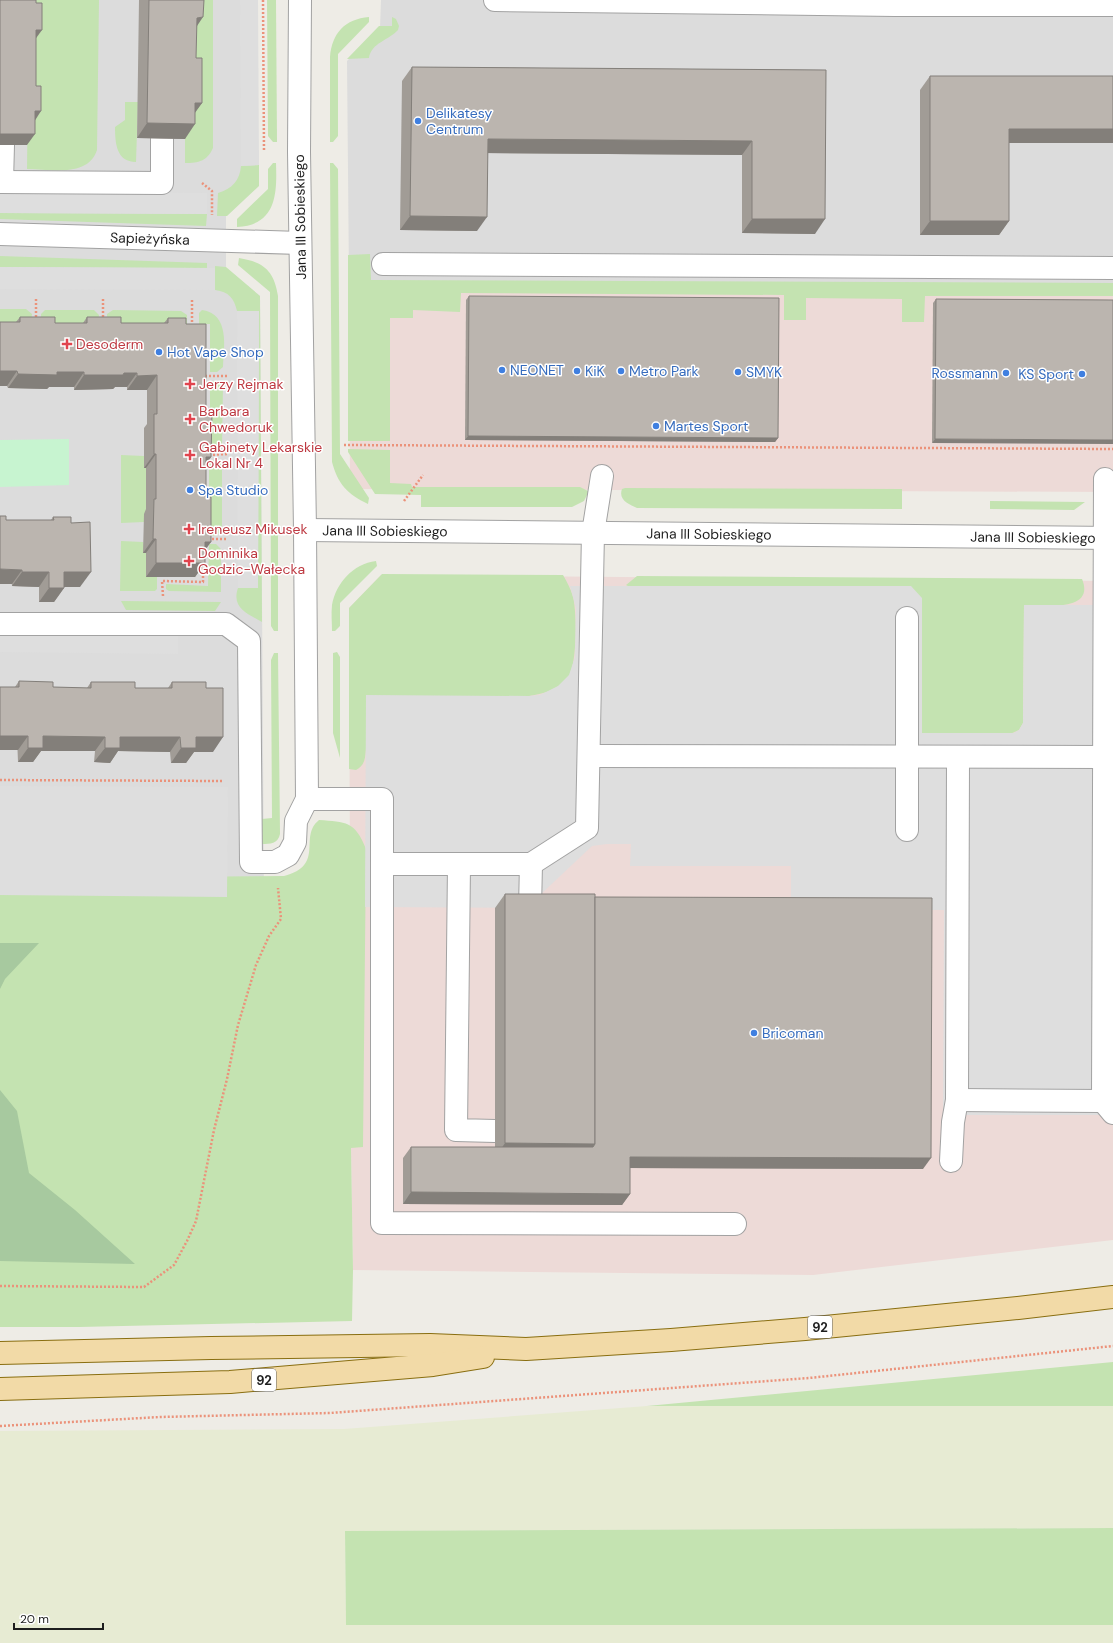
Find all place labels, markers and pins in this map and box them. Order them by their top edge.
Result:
place label: Delikatesy Centrum [426,104,492,138]
marker: Delikatesy Centrum [413,116,423,126]
place label: Desoderm [76,335,143,353]
marker: Desoderm [61,338,73,350]
place label: Hot Vape Shop [167,343,264,361]
marker: Hot Vape Shop [154,347,164,357]
place label: NEONET [510,361,564,379]
place label: KiK [585,362,605,380]
place label: Metro Park [629,362,699,380]
place label: SMYK [746,363,782,381]
place label: Rossmann [932,364,998,382]
marker: NEONET [497,365,507,375]
place label: KS Sport [1018,365,1074,383]
marker: KiK [572,366,582,376]
marker: Metro Park [616,366,626,376]
marker: SMYK [733,367,743,377]
marker: Rossmann [1001,368,1011,378]
marker: KS Sport [1077,369,1087,379]
place label: Jerzy Rejmak [199,375,283,393]
marker: Jerzy Rejmak [184,378,196,390]
place label: Barbara Chwedoruk [199,402,273,436]
marker: Barbara Chwedoruk [184,413,196,425]
place label: Martes Sport [664,417,748,435]
marker: Martes Sport [651,421,661,431]
place label: Gabinety Lekarskie Lokal Nr 4 [199,438,322,472]
marker: Gabinety Lekarskie Lokal Nr 4 [184,449,196,461]
place label: Spa Studio [198,481,268,499]
marker: Spa Studio [185,485,195,495]
place label: Ireneusz Mikusek [198,520,308,538]
marker: Ireneusz Mikusek [183,523,195,535]
place label: Dominika Godzic-Wałecka [198,544,305,578]
marker: Dominika Godzic-Wałecka [183,555,195,567]
place label: Bricoman [762,1024,823,1042]
marker: Bricoman [749,1028,759,1038]

